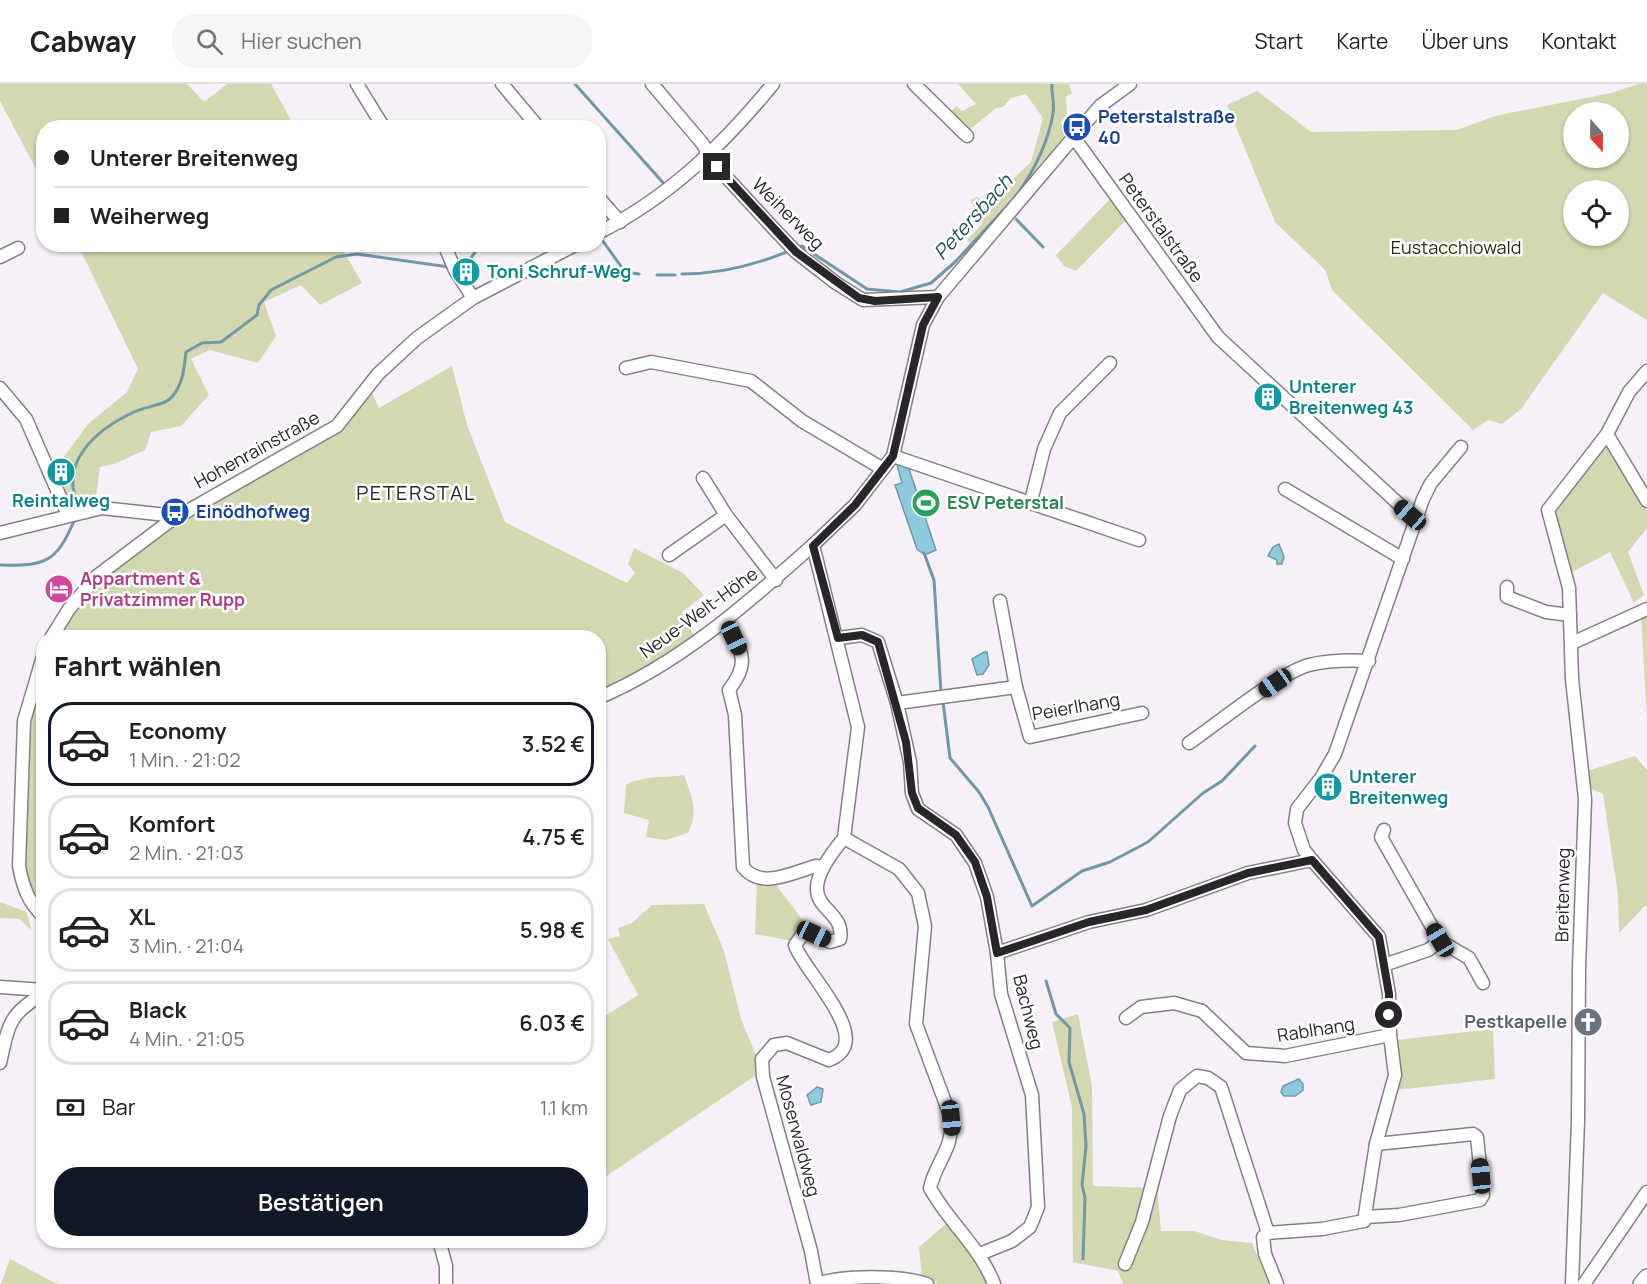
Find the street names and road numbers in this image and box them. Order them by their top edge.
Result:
street label: Peterstalstraße [1114,168,1210,287]
street label: Weiherweg [747,172,830,255]
street label: Hohenrainstraße [190,405,323,493]
street label: Neue-Welt-Höhe [635,561,762,663]
street label: Peierlhang [1030,686,1122,726]
street label: Breitenweg [1549,848,1575,942]
street label: Bachweg [1008,972,1050,1052]
street label: Rablhang [1275,1011,1356,1047]
street label: Moserwaldweg [771,1072,827,1199]

